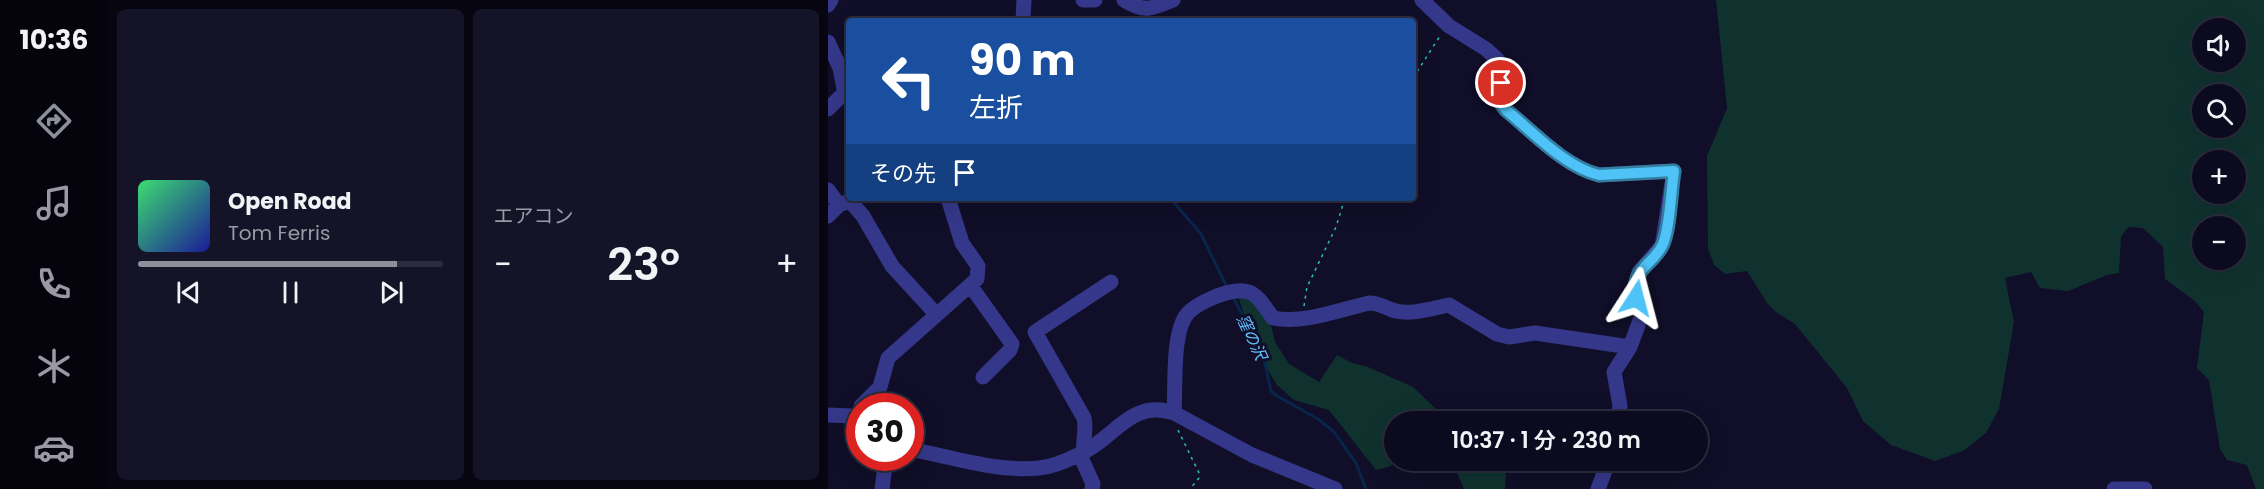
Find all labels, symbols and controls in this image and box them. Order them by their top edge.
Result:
map controls [2192,18,2246,270]
button: sound [2192,18,2246,72]
text: 10:36 [20,21,88,58]
text: 90 m [969,31,1076,90]
icon: left [870,42,948,120]
pin [1475,57,1526,108]
icon: arrive [1484,66,1517,99]
button: search [2192,84,2246,138]
text: 左折 [969,89,1023,126]
icon: directions [33,100,75,142]
button: + [2192,150,2246,204]
icon: arrive [948,156,981,189]
text: その先 [870,158,936,189]
icon: music [33,182,75,224]
text: Open Road [228,186,352,217]
text: エアコン [494,202,574,230]
button: − [2192,216,2246,270]
text: Tom Ferris [228,219,330,247]
text: 23° [607,233,680,296]
text: − [494,241,512,288]
text: + [775,241,798,288]
icon: phone [33,263,75,305]
position arrow [1604,266,1668,330]
icon: previous [172,276,205,309]
icon: pause [274,276,307,309]
icon: next [375,276,408,309]
water label: 窪の沢 [1231,311,1273,366]
icon: climate [33,345,75,387]
speed limit sign: 30 [846,393,924,471]
text: 10:37 · 1 分 · 230 m [1451,425,1641,456]
icon: car [33,427,75,469]

